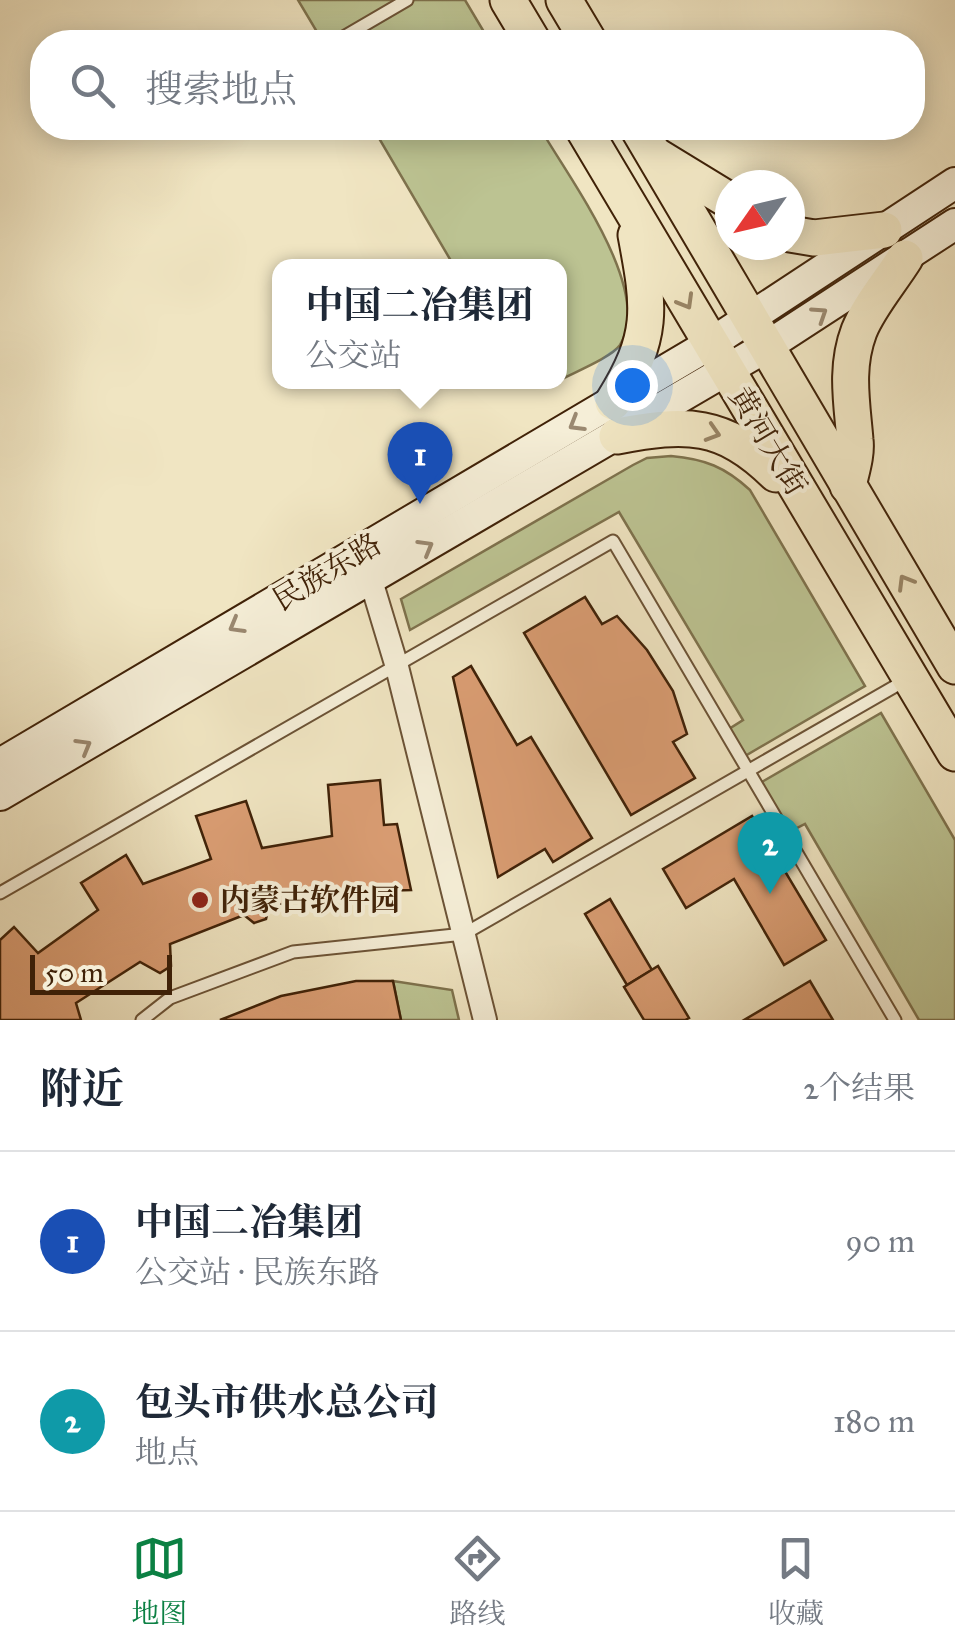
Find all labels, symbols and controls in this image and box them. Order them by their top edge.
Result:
search box [30,30,925,140]
icon: search [65,58,120,113]
text: 搜索地点 [145,66,297,112]
north arrow [715,170,805,260]
popup [272,259,567,389]
text: 中国二冶集团 [305,282,534,328]
one-way arrow [674,291,693,309]
one-way arrow [810,307,828,326]
text: 公交站 [305,336,402,375]
your location [607,360,658,411]
street label: 黄河大街 [722,380,814,502]
one-way arrow [569,412,587,431]
one-way arrow [703,421,720,442]
pin: 1 [388,422,452,504]
street label: 民族东路 [266,526,388,618]
one-way arrow [415,540,433,560]
one-way arrow [898,575,917,593]
one-way arrow [229,614,247,633]
one-way arrow [73,739,91,758]
pin: 2 [738,812,802,894]
place label: 内蒙古软件园 [220,882,400,918]
marker: 内蒙古软件园 [189,889,211,911]
scale bar [30,950,172,994]
text: 50 m [45,955,104,990]
text: 附近 [40,1063,124,1115]
text: 2个结果 [803,1069,915,1108]
text: 中国二冶集团 [135,1199,363,1245]
text: 1 [66,1222,79,1261]
text: 90 m [845,1222,915,1261]
text: 公交站 · 民族东路 [135,1253,380,1292]
text: 包头市供水总公司 [135,1379,439,1425]
text: 2 [65,1402,80,1441]
text: 180 m [833,1402,915,1441]
text: 地点 [135,1433,199,1472]
tab: 地图 [131,1531,187,1631]
tab: 路线 [449,1531,506,1631]
tab: 收藏 [768,1531,824,1631]

